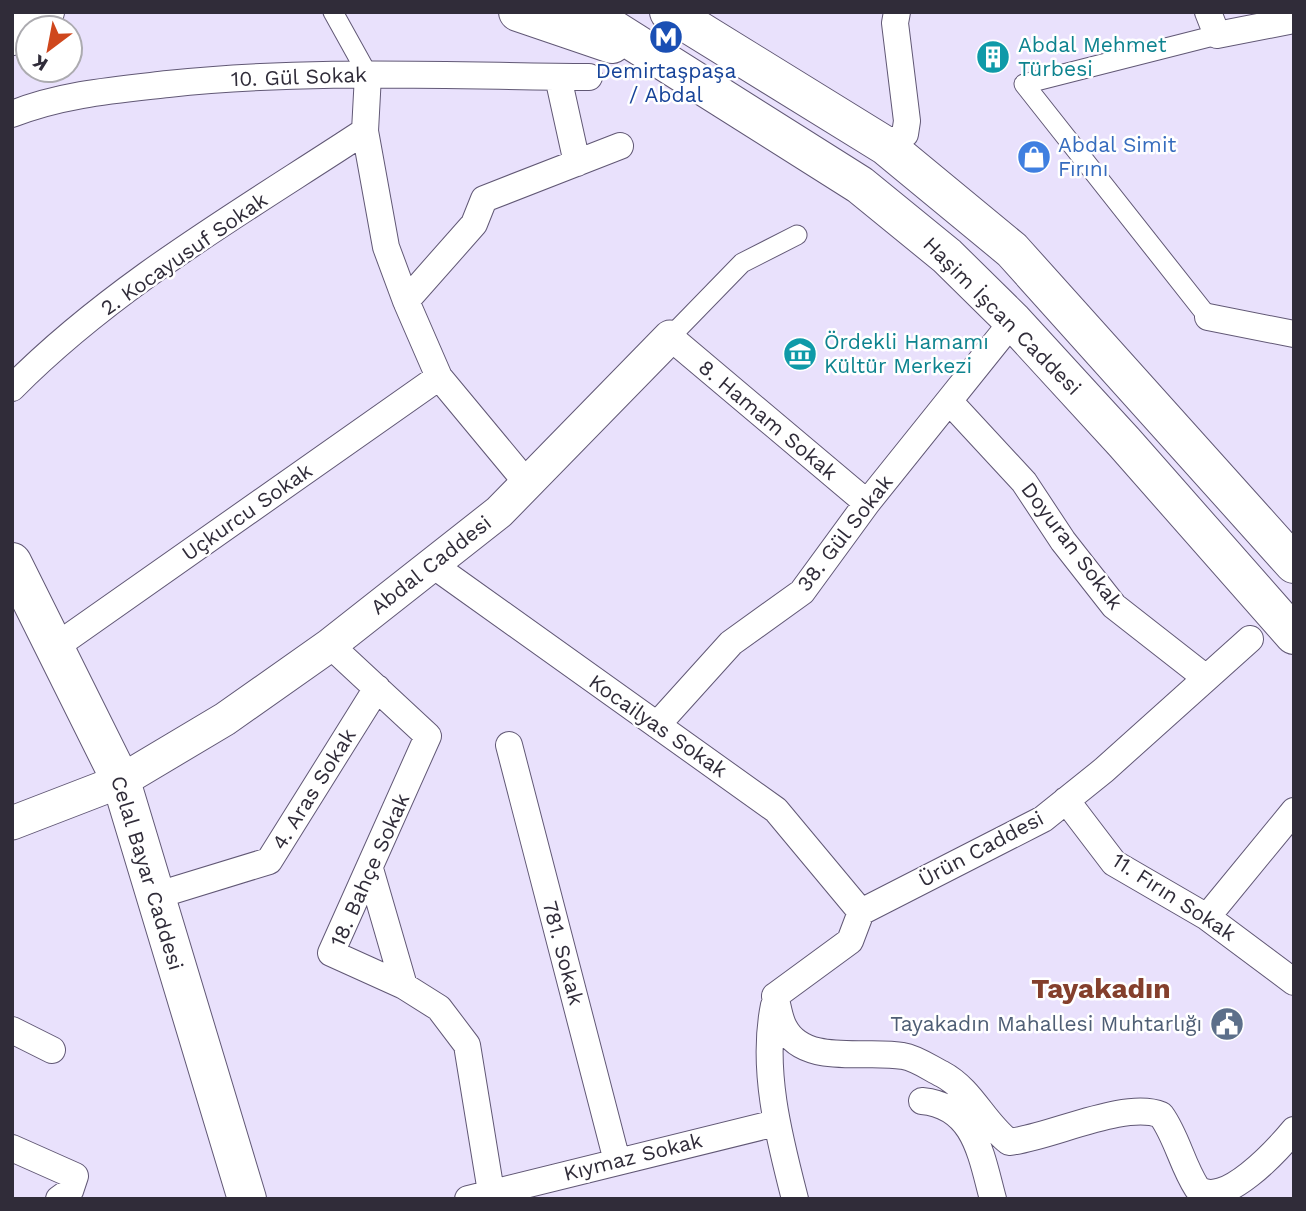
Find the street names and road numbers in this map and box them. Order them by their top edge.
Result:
street label: 10. Gül Sokak [231,62,367,91]
street label: 2. Kocayusuf Sokak [96,187,272,320]
street label: Haşim İşcan Caddesi [918,231,1087,400]
street label: 8. Hamam Sokak [694,354,843,485]
street label: Uçkurcu Sokak [177,457,317,566]
street label: 38. Gül Sokak [792,470,898,596]
street label: Doyuran Sokak [1016,477,1129,614]
street label: Abdal Caddesi [365,510,496,620]
street label: Kocailyas Sokak [584,669,732,783]
street label: 4. Aras Sokak [266,723,361,854]
street label: Celal Bayar Caddesi [106,773,189,973]
street label: 18. Bahçe Sokak [325,789,415,950]
street label: Ürün Caddesi [914,805,1047,892]
street label: 11. Fırın Sokak [1108,847,1241,946]
street label: 781. Sokak [538,898,589,1008]
street label: Kıymaz Sokak [561,1127,705,1186]

